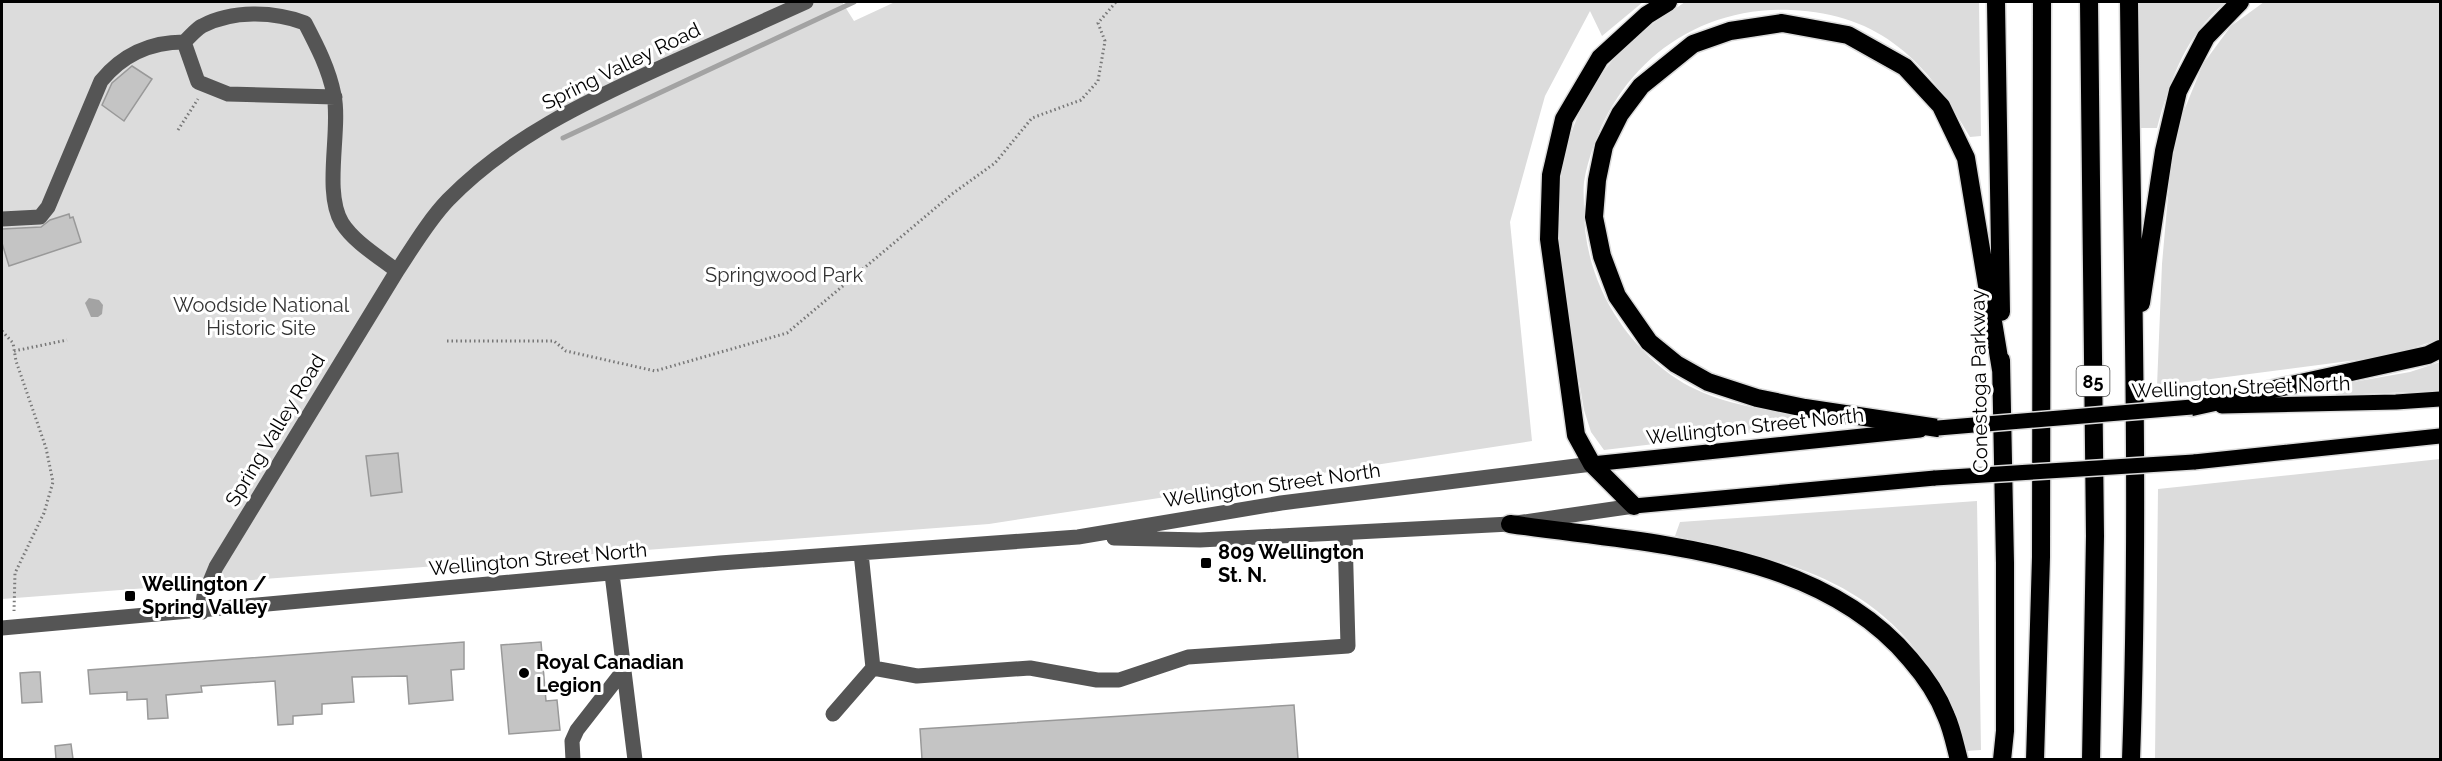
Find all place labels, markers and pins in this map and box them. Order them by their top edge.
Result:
place label: 809 Wellington St. N. [1218,540,1364,587]
marker: 809 Wellington St. N. [1199,556,1213,570]
place label: Wellington / Spring Valley [142,572,268,619]
marker: Wellington / Spring Valley [123,589,137,603]
place label: Royal Canadian Legion [536,650,684,697]
marker: Royal Canadian Legion [517,666,531,680]

